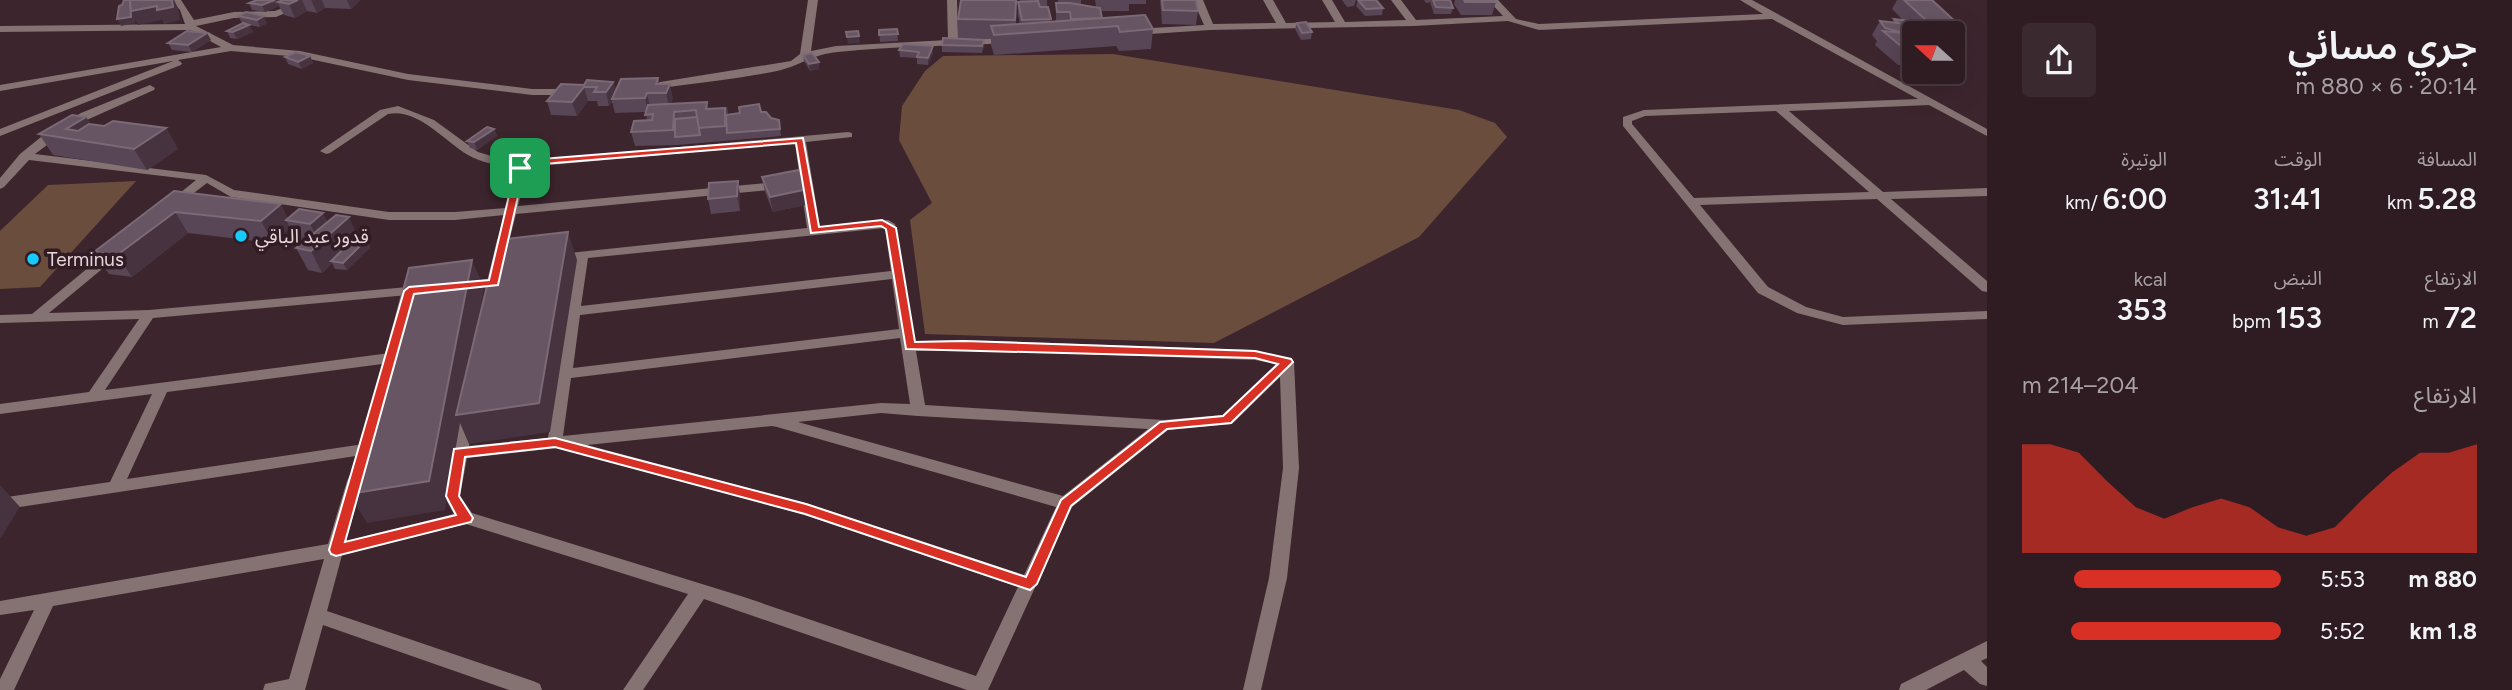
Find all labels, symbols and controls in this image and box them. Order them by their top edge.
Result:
north arrow [1902,21,1965,84]
map controls [1902,21,1965,84]
button: share [2022,23,2096,97]
text: جري مسائي [2288,23,2477,69]
text: 20:14 · 6 × 880 m [2296,72,2477,100]
pin [490,138,550,198]
text: الوتيرة [2121,148,2167,171]
text: الوقت [2274,148,2322,171]
text: المسافة [2417,148,2477,171]
icon: arrive [501,149,539,187]
text: 6:00 [2103,180,2167,217]
text: 31:41 [2253,180,2322,217]
text: 5.28 [2417,180,2477,217]
text: /km [2065,191,2103,214]
text: km [2387,191,2417,214]
place label: قدور عبد الباقي [255,225,369,251]
marker: قدور عبد الباقي [233,228,249,244]
place label: Terminus [47,248,124,271]
marker: Terminus [25,251,41,267]
text: النبض [2274,267,2322,290]
text: الارتفاع [2425,267,2477,290]
text: kcal [2134,268,2167,291]
text: 353 [2117,291,2167,328]
text: 153 [2276,299,2322,336]
text: 72 [2443,299,2477,336]
text: bpm [2232,310,2276,333]
text: m [2423,310,2443,333]
text: 204–214 m [2022,371,2138,399]
text: الارتفاع [2414,381,2477,409]
text: 5:53 [2320,565,2365,593]
text: 880 m [2408,565,2477,593]
text: 5:52 [2320,617,2365,645]
text: 1.8 km [2410,617,2477,645]

